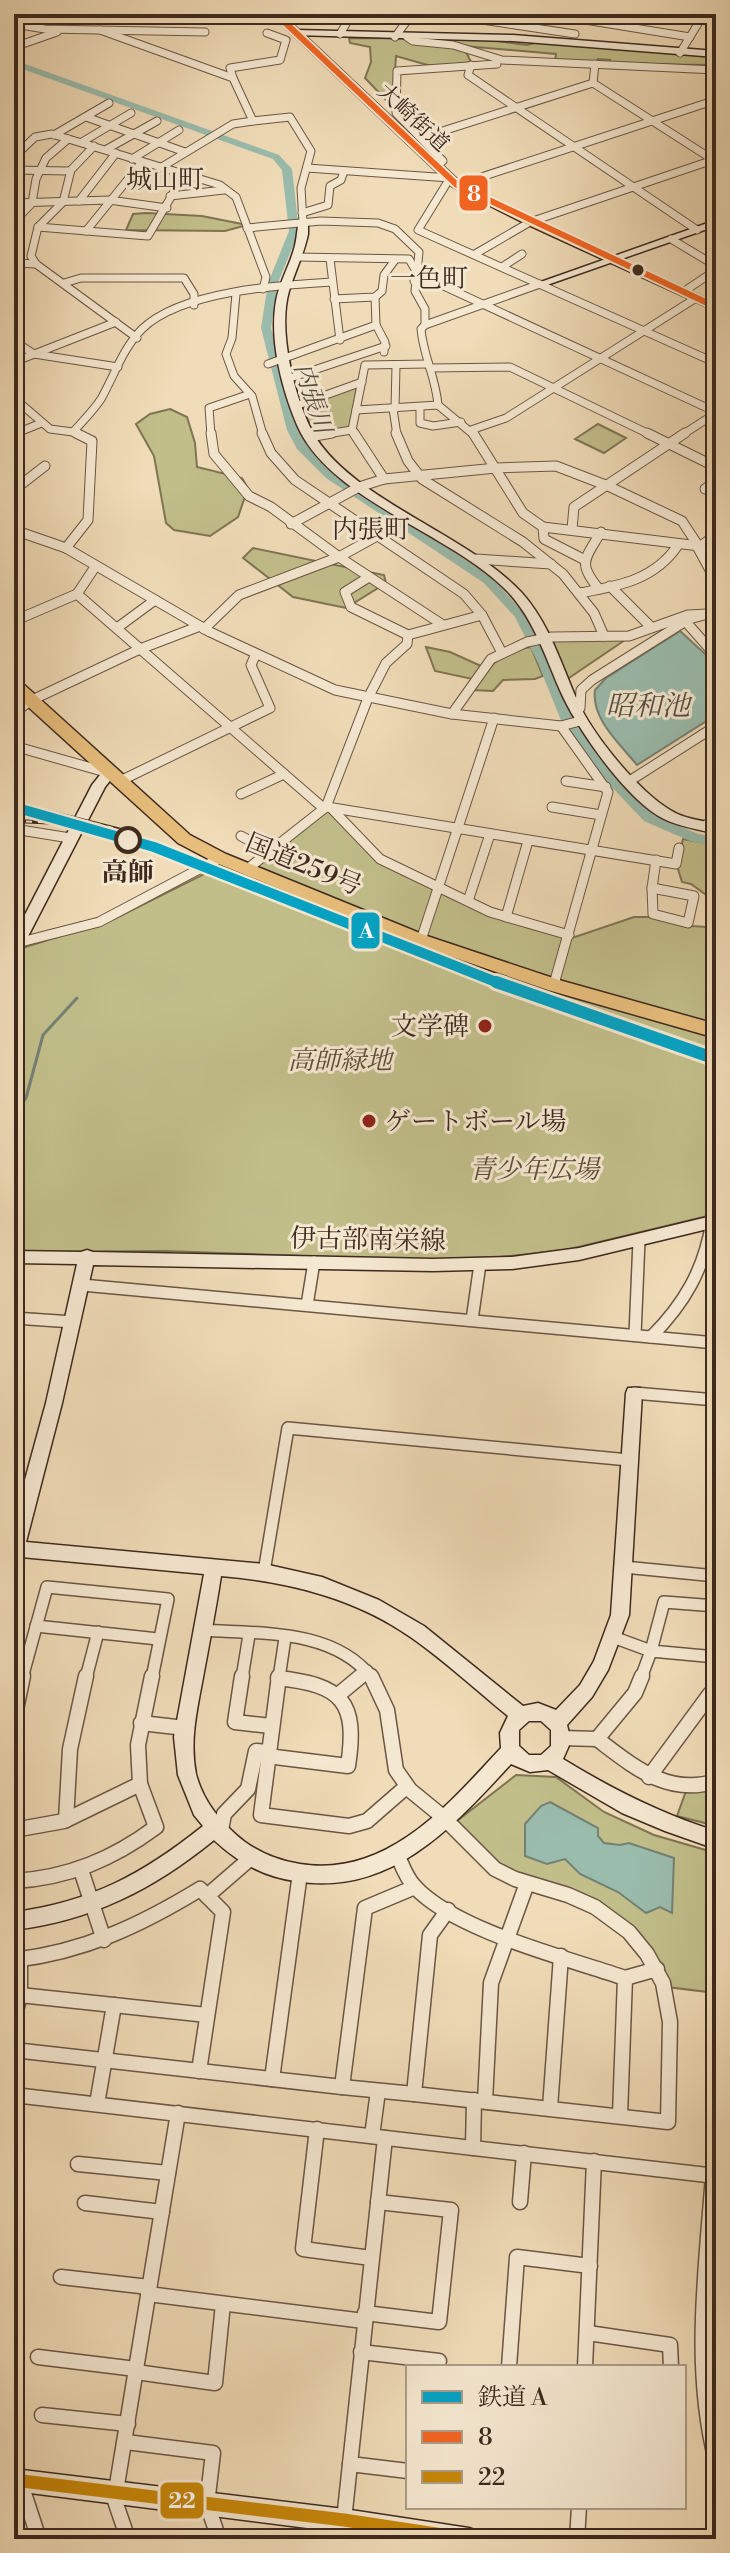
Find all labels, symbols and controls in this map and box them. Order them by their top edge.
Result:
street label: 大崎街道 [372,78,454,158]
district label: 城山町 [126,164,204,196]
line badge: 8 [458,174,489,212]
text: 8 [467,181,481,208]
unlabelled marker [630,262,646,278]
district label: 一色町 [390,263,468,295]
water label: 内張川 [287,359,338,440]
district label: 内張町 [332,514,410,546]
water label: 昭和池 [606,689,693,724]
marker: 高師 [115,827,141,853]
street label: 国道259号 [241,827,367,903]
place label: 高師 [102,857,154,889]
line badge: A [350,911,381,950]
text: A [357,918,375,945]
place label: 文学碑 [391,1011,469,1043]
marker: 文学碑 [476,1017,494,1035]
park label: 高師緑地 [288,1045,395,1077]
place label: ゲートボール場 [385,1106,566,1138]
marker: ゲートボール場 [360,1112,378,1130]
park label: 青少年広場 [469,1154,601,1186]
street label: 伊古部南栄線 [290,1223,446,1257]
legend [406,2365,686,2509]
text: 鉄道 A [478,2383,548,2413]
text: 8 [478,2423,493,2453]
text: 22 [478,2463,505,2493]
line badge: 22 [159,2481,205,2520]
text: 22 [168,2488,196,2515]

